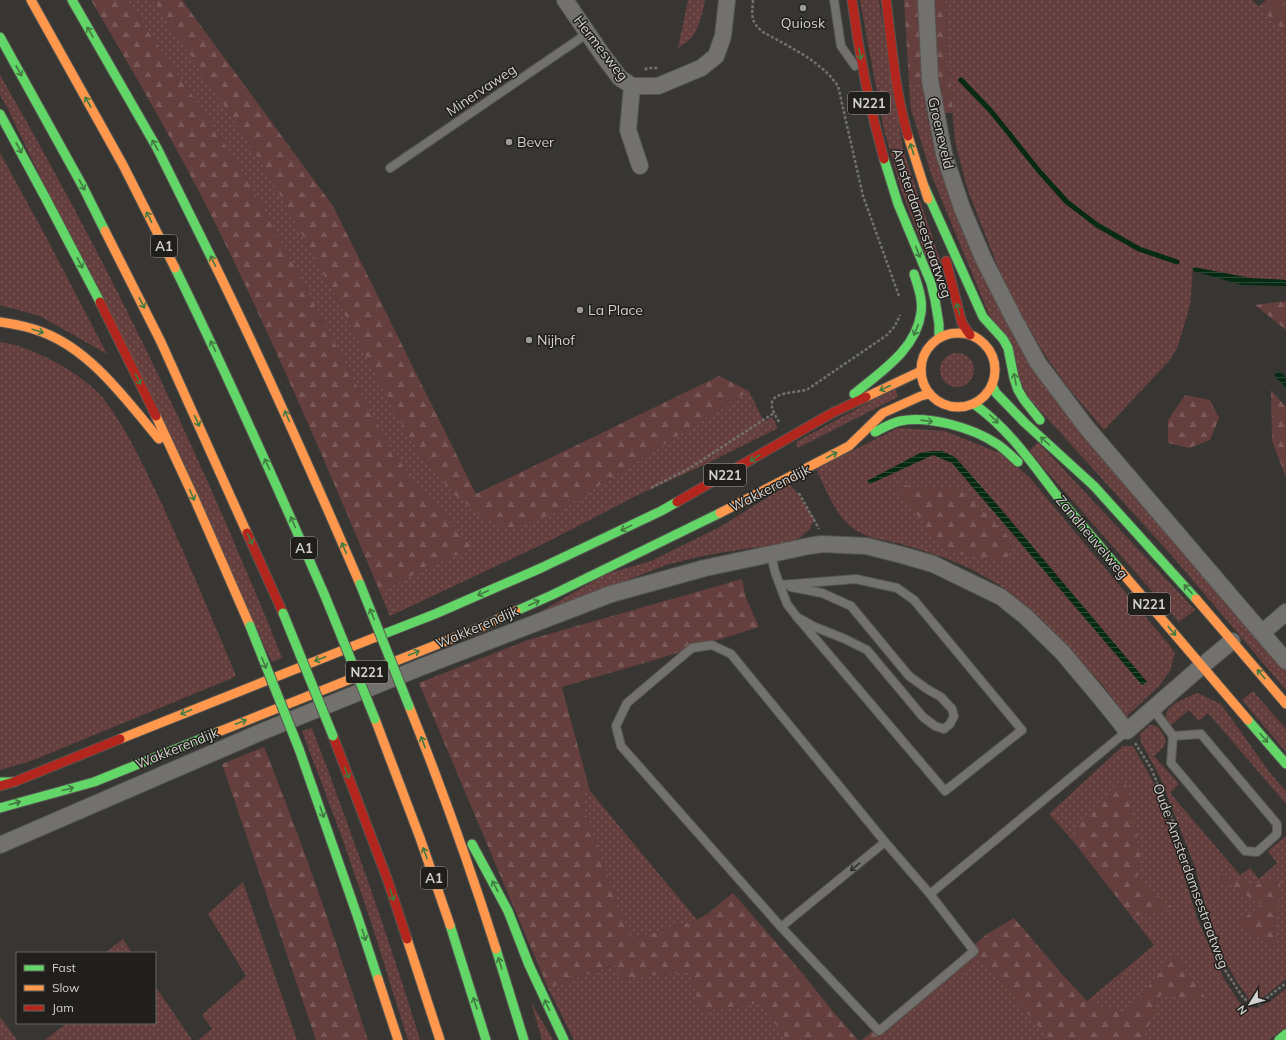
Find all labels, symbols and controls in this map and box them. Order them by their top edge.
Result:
marker: Quiosk [798,3,808,13]
street label: Hermesweg [570,12,632,84]
place label: Quiosk [781,14,826,32]
one-way arrow [86,26,94,38]
one-way arrow [856,47,864,60]
street label: Minervaweg [443,60,519,120]
one-way arrow [16,65,23,77]
road number: N221 [848,92,890,114]
street label: Groeneveld [924,95,958,171]
one-way arrow [84,96,91,108]
place label: Bever [517,133,555,151]
marker: Bever [504,137,514,147]
one-way arrow [150,139,158,151]
one-way arrow [16,142,24,154]
one-way arrow [908,142,915,155]
street label: Amsterdamsestraatweg [888,146,956,300]
one-way arrow [79,179,86,191]
one-way arrow [145,211,152,223]
road number: A1 [151,235,177,257]
one-way arrow [914,245,922,257]
one-way arrow [209,256,216,268]
one-way arrow [77,257,84,269]
one-way arrow [139,297,146,309]
place label: La Place [588,301,643,319]
one-way arrow [954,302,961,315]
marker: La Place [575,305,585,315]
one-way arrow [912,324,919,336]
one-way arrow [31,328,44,335]
place label: Nijhof [537,331,575,349]
marker: Nijhof [524,335,534,345]
one-way arrow [209,340,216,352]
one-way arrow [135,373,143,385]
one-way arrow [1010,373,1018,386]
one-way arrow [880,384,892,392]
one-way arrow [283,411,290,423]
one-way arrow [194,414,201,426]
one-way arrow [989,415,999,424]
one-way arrow [920,417,933,425]
one-way arrow [1039,436,1050,445]
one-way arrow [826,451,838,459]
one-way arrow [749,454,761,462]
one-way arrow [263,458,271,470]
street label: Wakkerendijk [727,460,814,516]
road number: N221 [704,464,746,486]
one-way arrow [189,488,196,500]
street label: Zandheuvelweg [1052,492,1132,582]
one-way arrow [289,516,296,528]
one-way arrow [621,525,633,532]
one-way arrow [247,533,254,545]
road number: A1 [291,537,317,559]
one-way arrow [340,543,348,555]
one-way arrow [1183,583,1192,594]
one-way arrow [477,590,489,598]
road number: N221 [1128,593,1170,615]
one-way arrow [528,599,540,607]
street label: Wakkerendijk [433,601,522,653]
one-way arrow [368,609,375,621]
one-way arrow [1167,625,1176,636]
one-way arrow [407,649,419,657]
one-way arrow [261,656,269,668]
one-way arrow [315,656,327,664]
road number: N221 [346,661,388,683]
one-way arrow [1256,669,1265,680]
one-way arrow [181,709,193,717]
one-way arrow [235,718,247,726]
street label: Wakkerendijk [133,723,222,773]
one-way arrow [1260,733,1269,744]
one-way arrow [419,736,427,748]
one-way arrow [343,766,351,778]
street label: Oude Amsterdamsestraatweg [1149,781,1233,971]
one-way arrow [61,785,74,793]
one-way arrow [8,799,21,806]
one-way arrow [318,806,326,818]
one-way arrow [421,846,428,859]
one-way arrow [849,862,860,871]
road number: A1 [421,867,447,889]
one-way arrow [490,880,498,892]
one-way arrow [389,888,396,901]
one-way arrow [361,928,368,941]
legend [16,952,156,1024]
one-way arrow [496,956,503,969]
text: Fast [52,960,76,975]
text: Slow [52,980,80,995]
north arrow [1230,984,1270,1024]
one-way arrow [471,997,479,1009]
one-way arrow [543,999,550,1011]
text: Jam [52,1000,74,1015]
text: N [1234,1002,1250,1018]

